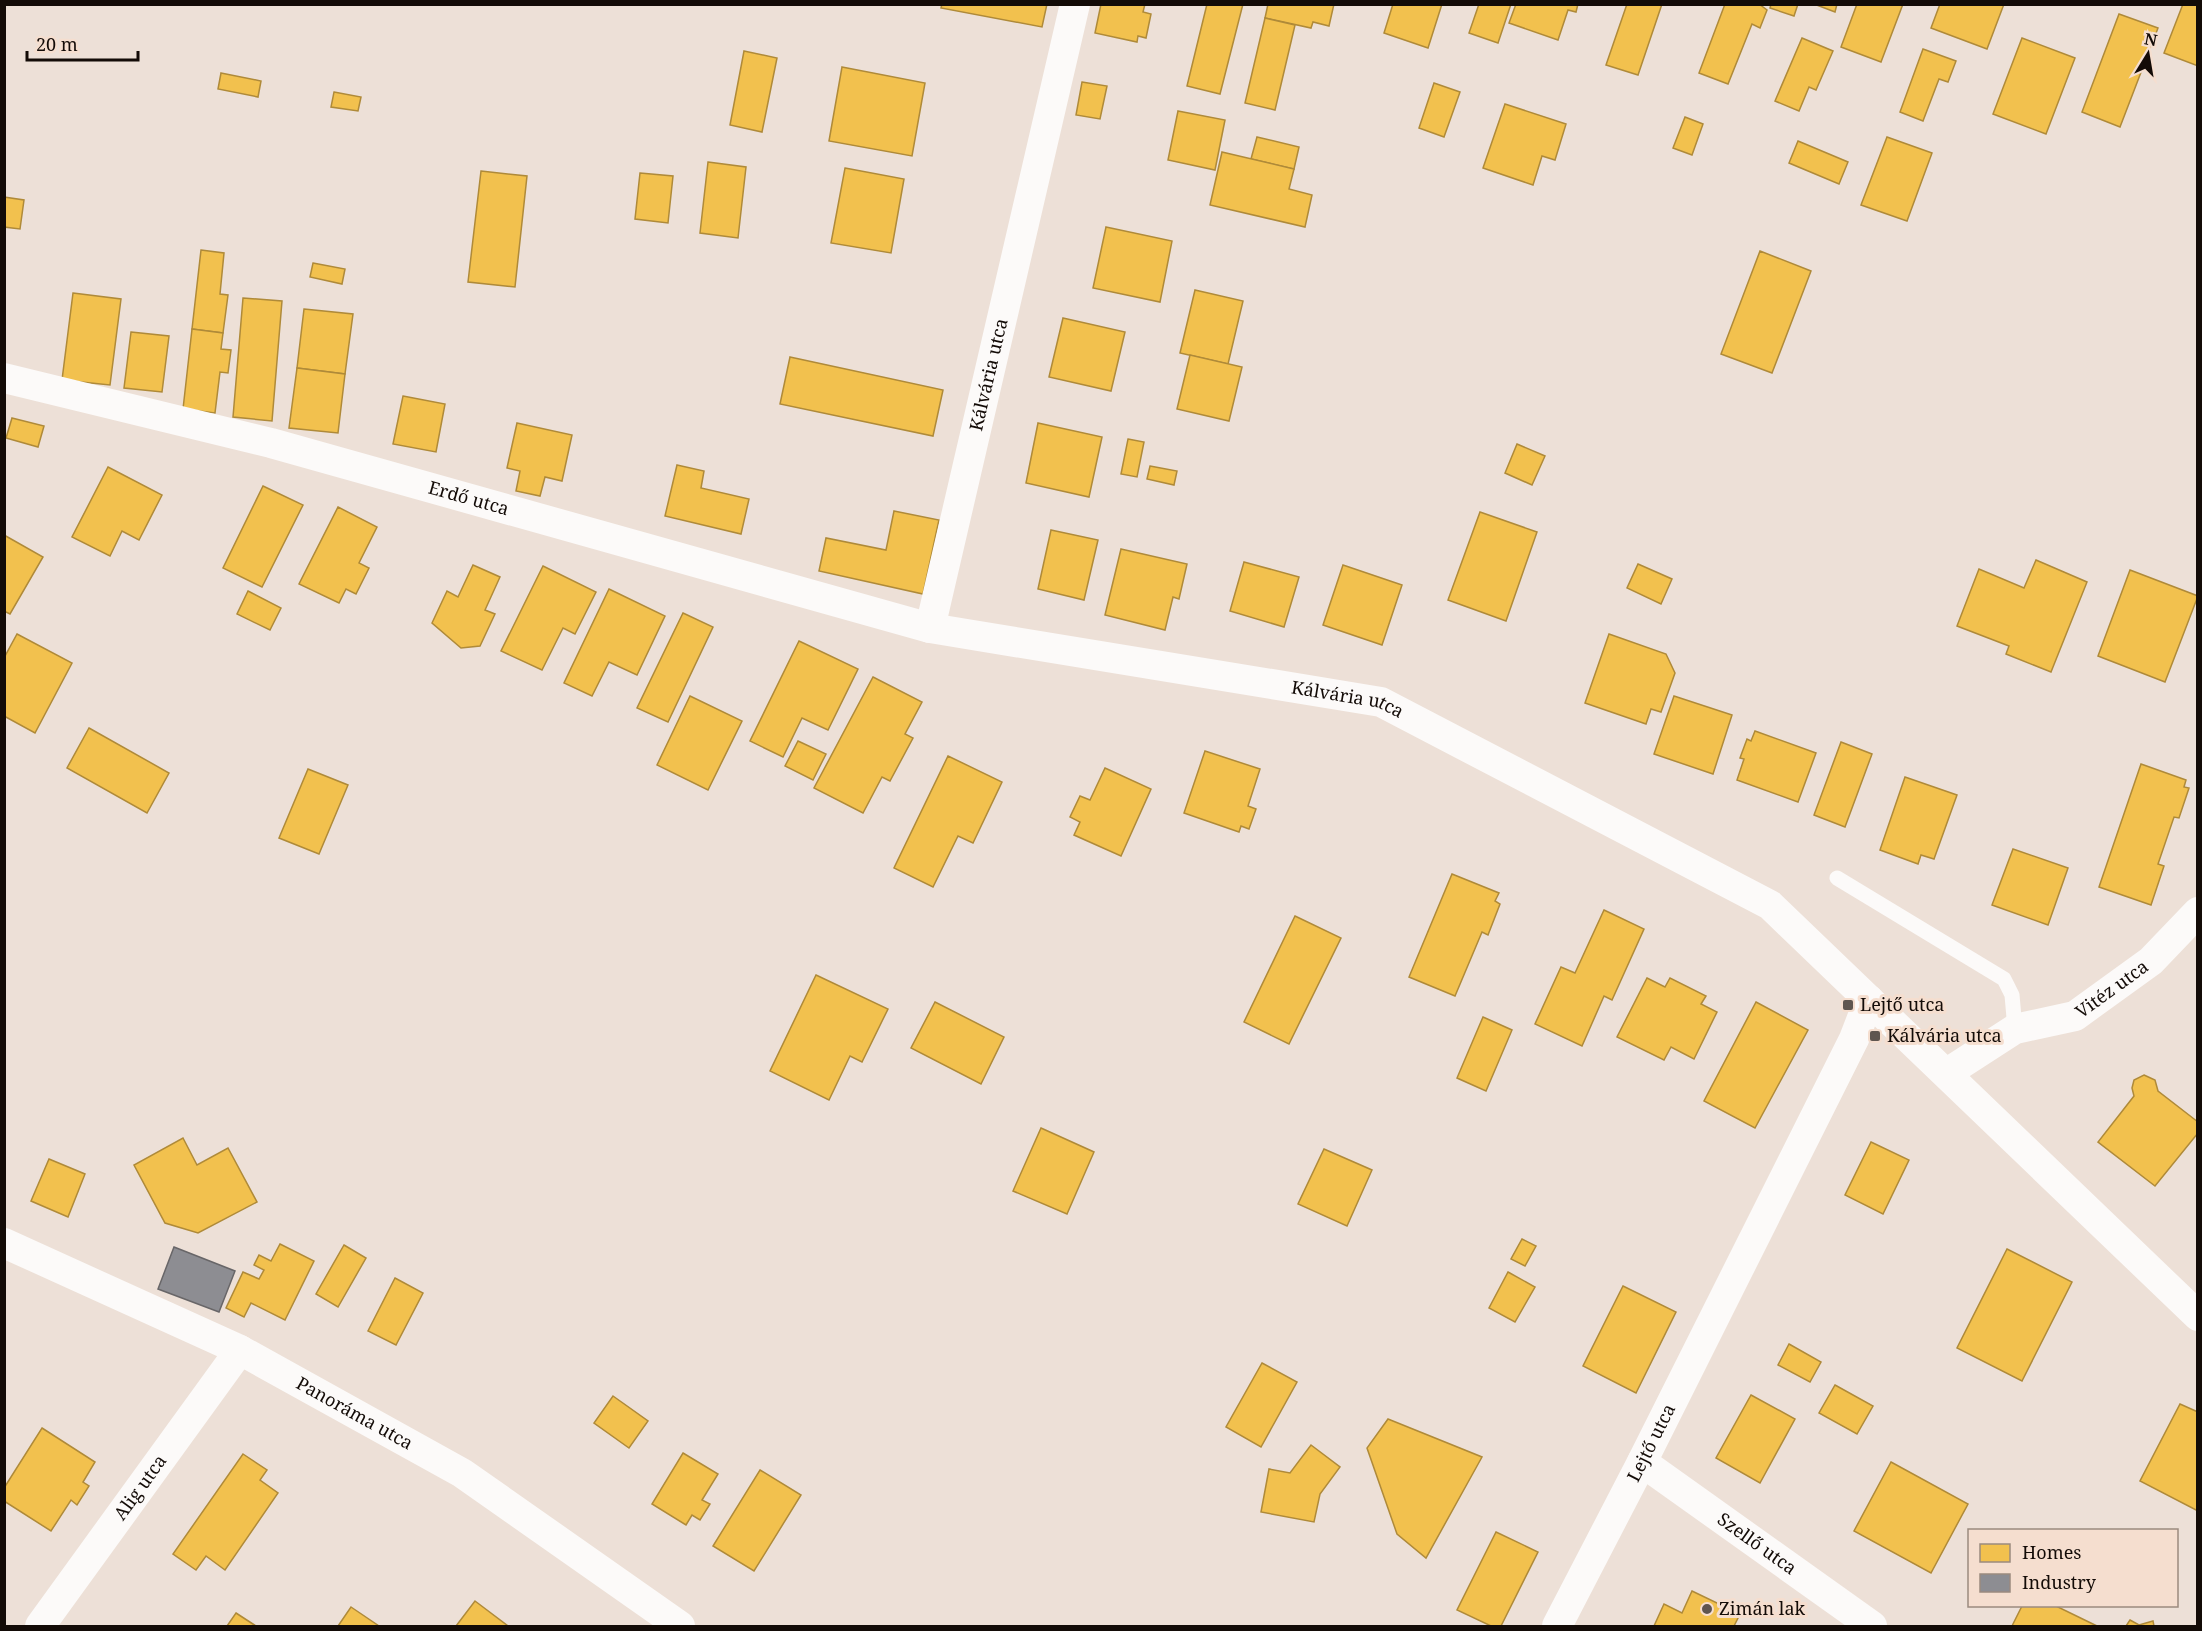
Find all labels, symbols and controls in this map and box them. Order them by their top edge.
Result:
scale bar [27,24,138,62]
north arrow [2118,24,2178,84]
text: N [2143,27,2160,51]
text: 20 m [36,32,78,56]
street label: Kálvária utca [963,316,1013,433]
street label: Erdő utca [426,475,512,520]
street label: Kálvária utca [1290,674,1408,723]
street label: Vitéz utca [2070,954,2153,1023]
place label: Lejtő utca [1860,992,1944,1016]
marker: Lejtő utca [1841,998,1855,1012]
place label: Kálvária utca [1887,1023,2002,1047]
marker: Kálvária utca [1868,1029,1882,1043]
street label: Panoráma utca [292,1371,418,1455]
street label: Lejtő utca [1621,1399,1680,1486]
street label: Alig utca [108,1449,171,1524]
street label: Szellő utca [1713,1507,1802,1579]
legend [1968,1529,2178,1607]
text: Homes [2022,1540,2081,1564]
text: Industry [2022,1570,2097,1594]
place label: Zimán lak [1719,1596,1806,1620]
marker: Zimán lak [1700,1602,1714,1616]

